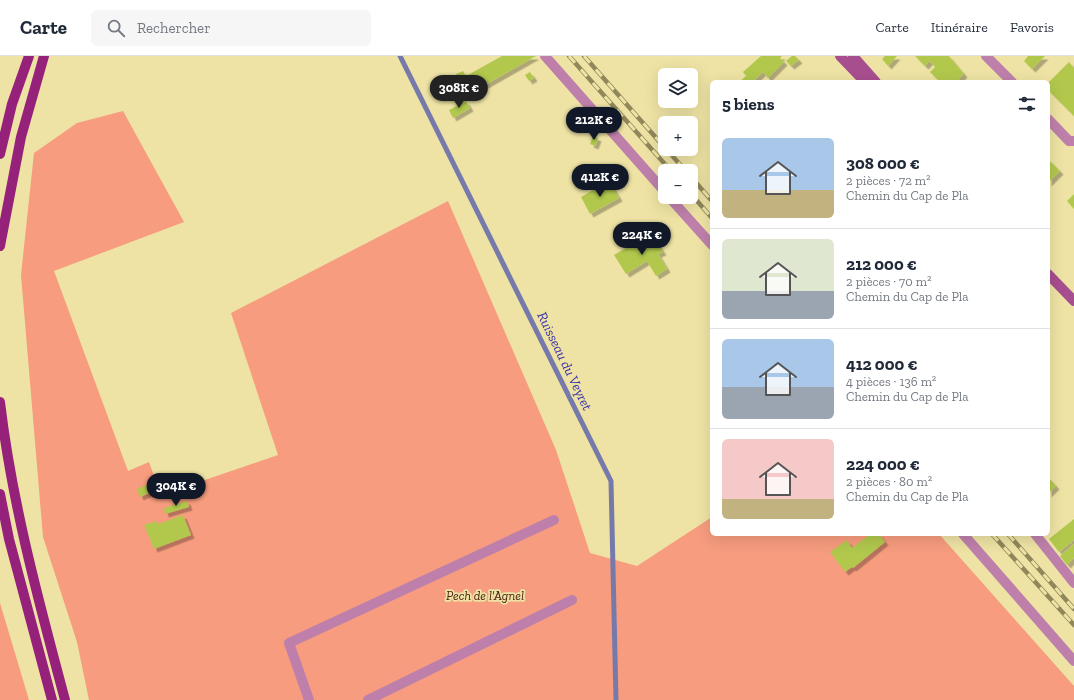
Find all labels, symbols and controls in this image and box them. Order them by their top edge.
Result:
search box [91,10,371,46]
text: Carte [20,16,67,39]
icon: search [105,17,127,39]
text: Rechercher [137,19,210,37]
text: Carte [875,19,909,36]
text: Itinéraire [931,19,988,36]
text: Favoris [1010,19,1054,36]
map controls [658,68,698,204]
button: layers [658,68,698,108]
pin: 308K € [426,75,492,109]
text: 308K € [439,80,479,95]
icon: filters [1016,93,1038,115]
text: 5 biens [722,94,775,114]
pin: 212K € [561,107,627,141]
text: 212K € [575,112,613,127]
button: + [658,116,698,156]
text: 308 000 € [846,153,920,173]
icon: home [754,154,802,202]
pin: 412K € [567,164,633,198]
button: − [658,164,698,204]
text: 412K € [581,169,619,184]
text: 2 pièces · 72 m² [846,173,931,188]
text: Chemin du Cap de Pla [846,188,969,203]
pin: 224K € [609,222,675,256]
text: 224K € [622,227,662,242]
text: 212 000 € [846,254,917,274]
icon: home [754,255,802,303]
text: 2 pièces · 70 m² [846,274,931,289]
text: Chemin du Cap de Pla [846,289,969,304]
water label: Ruisseau du Veyret [533,309,596,414]
text: 412 000 € [846,354,918,374]
icon: home [754,355,802,403]
text: 4 pièces · 136 m² [846,374,936,389]
text: Chemin du Cap de Pla [846,389,969,404]
text: 224 000 € [846,454,920,474]
icon: home [754,455,802,503]
pin: 304K € [143,473,209,507]
text: 2 pièces · 80 m² [846,474,932,489]
text: 304K € [156,478,196,493]
text: Chemin du Cap de Pla [846,489,969,504]
park label: Pech de l'Agnel [446,588,524,603]

